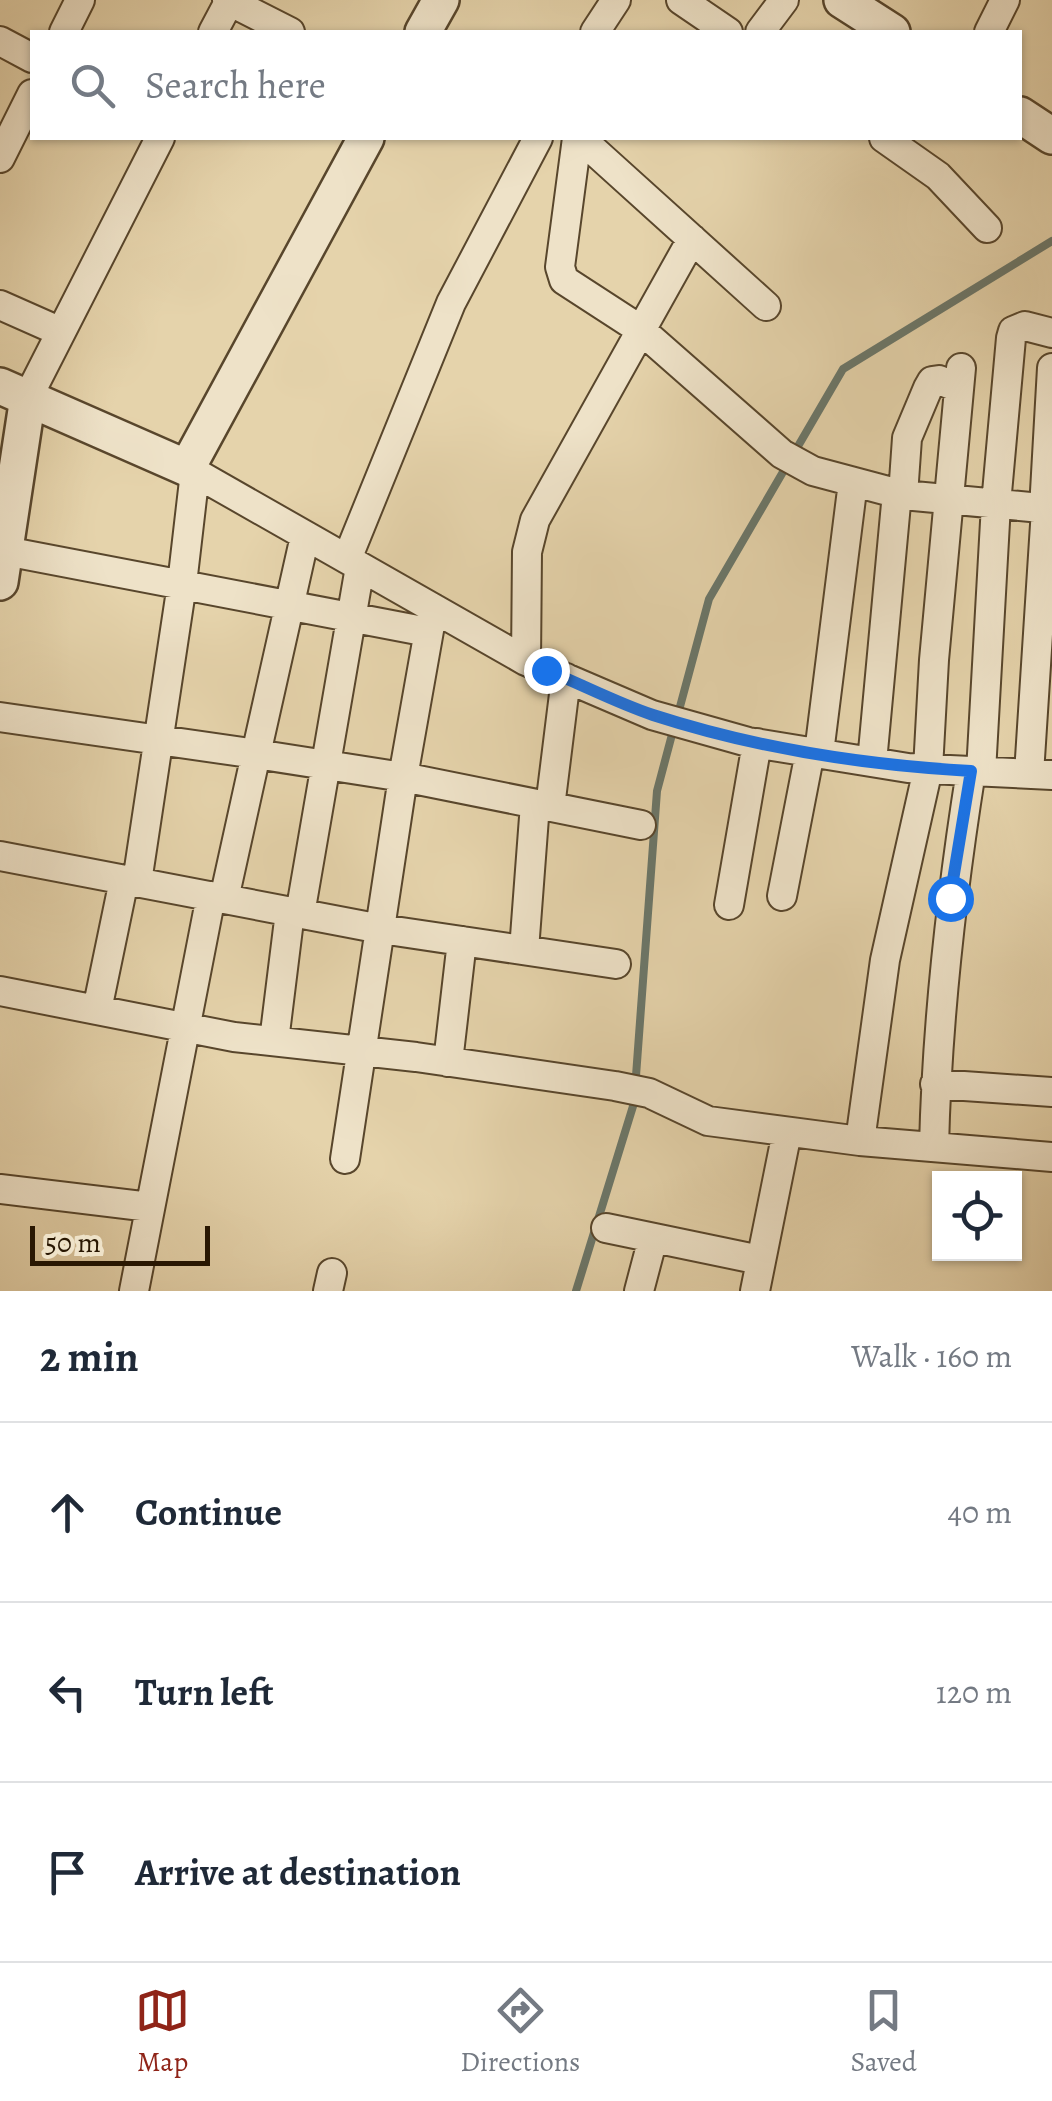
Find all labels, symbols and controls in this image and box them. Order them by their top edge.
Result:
search box [30,30,1022,140]
icon: search [65,58,120,113]
text: Search here [145,59,326,111]
route end [524,648,570,694]
route start [928,876,974,922]
map controls [932,1171,1022,1261]
button: locate [932,1171,1022,1261]
scale bar [30,1221,210,1266]
text: 50 m [45,1224,101,1262]
text: 2 min [40,1328,139,1385]
text: Walk · 160 m [851,1334,1012,1378]
icon: ahead [40,1485,95,1540]
text: Continue [135,1486,282,1538]
text: 40 m [947,1490,1012,1534]
icon: left [40,1665,95,1720]
text: Turn left [135,1666,274,1718]
text: 120 m [936,1670,1012,1714]
icon: arrive [40,1845,95,1900]
text: Arrive at destination [135,1846,461,1898]
tab: Map [135,1983,190,2081]
tab: Directions [460,1983,580,2081]
tab: Saved [851,1983,917,2081]

